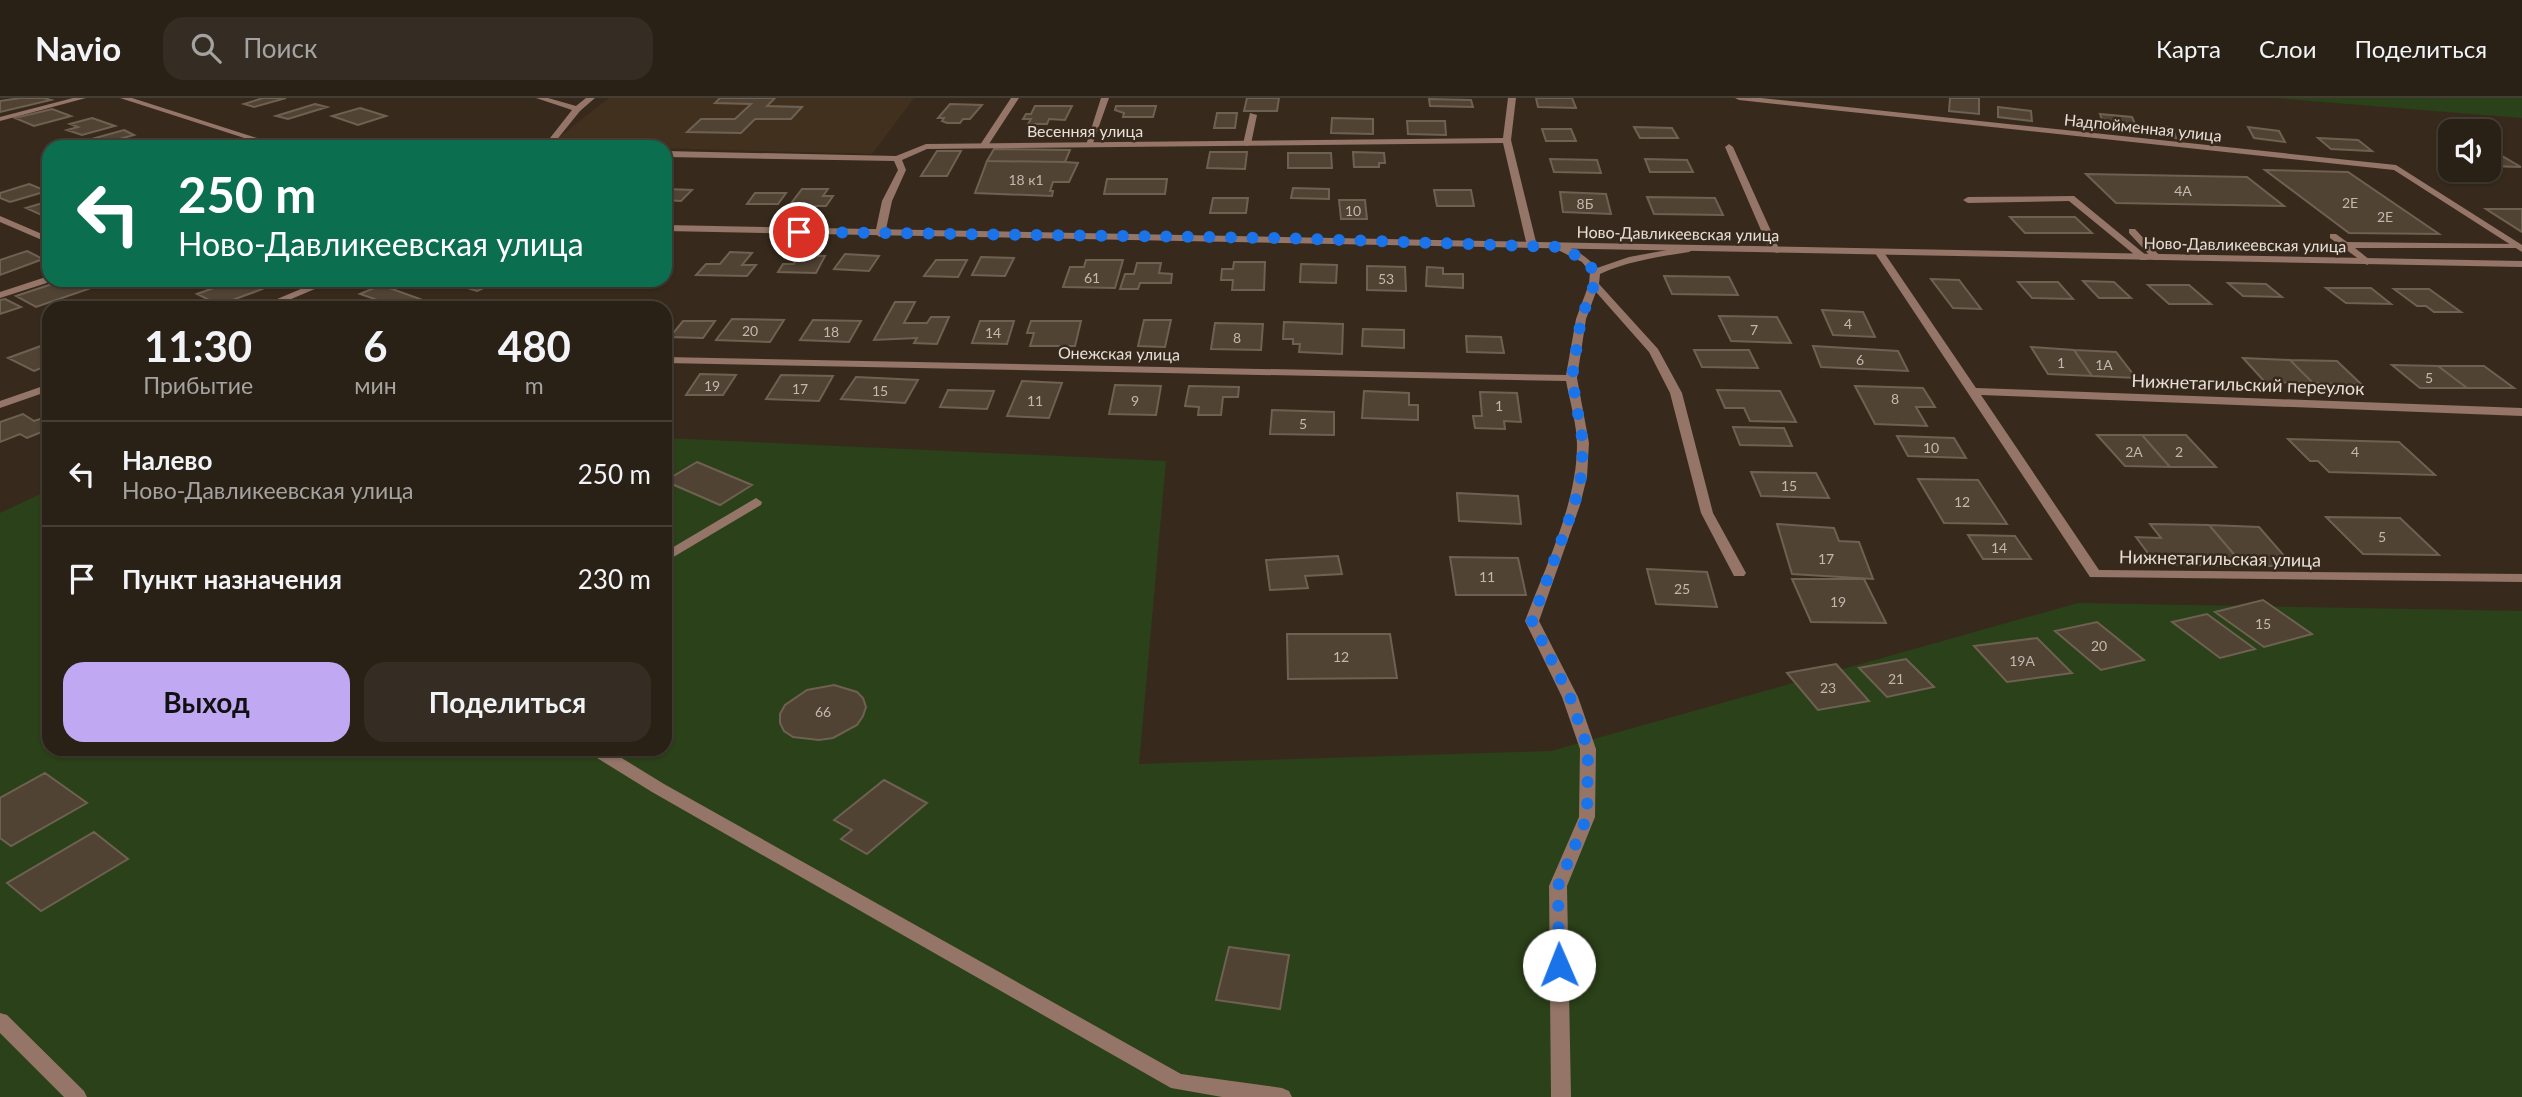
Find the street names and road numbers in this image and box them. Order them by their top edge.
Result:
street label: Надпойменная улица [2063,109,2223,145]
street label: Весенняя улица [1027,121,1143,140]
street label: Ново-Давликеевская улица [1576,222,1780,244]
street label: Ново-Давликеевская улица [2143,233,2347,255]
street label: Онежская улица [1058,342,1180,364]
street label: Нижнетагильский переулок [2131,369,2366,399]
street label: Нижнетагильская улица [2119,545,2321,571]

